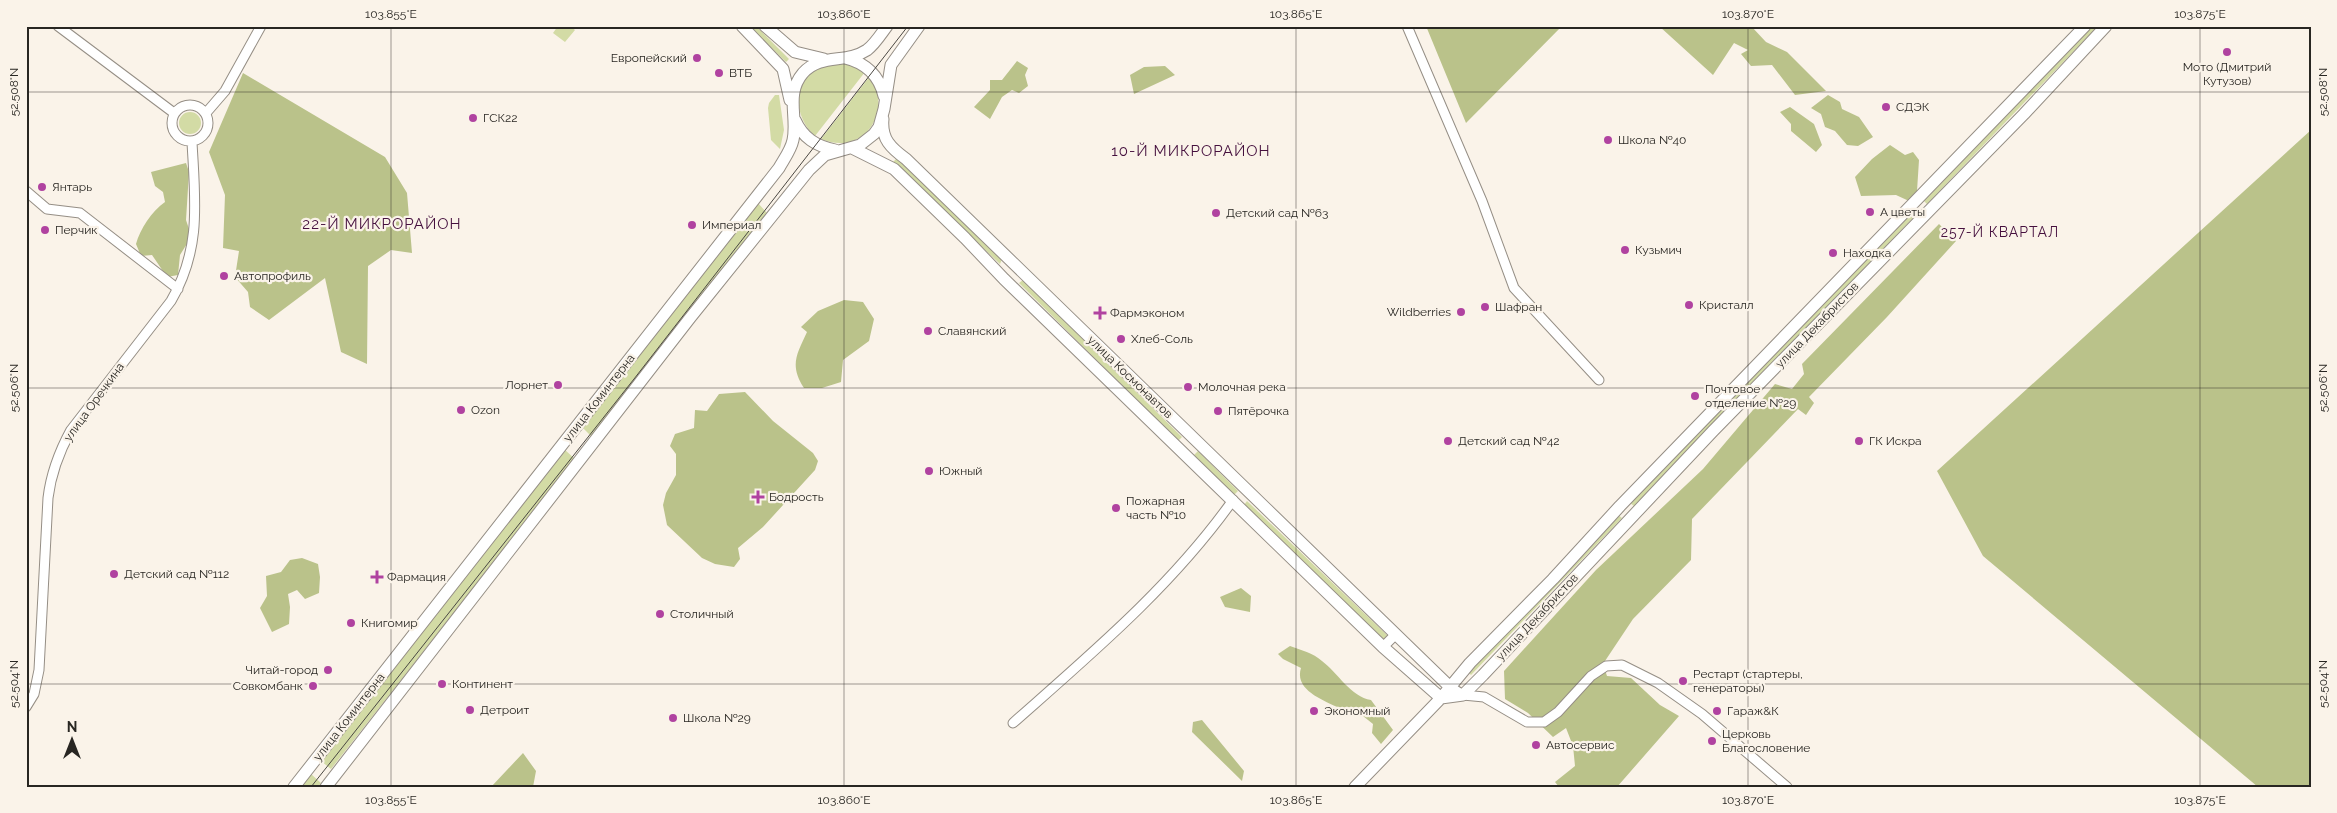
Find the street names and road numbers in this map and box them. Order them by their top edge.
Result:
street label: улица Декабристов [1773,279,1861,371]
street label: улица Космонавтов [1085,333,1175,421]
street label: улица Коминтерна [560,351,638,445]
street label: улица Оречкина [61,360,127,444]
street label: улица Декабристов [1493,571,1581,663]
street label: улица Коминтерна [310,670,388,764]

